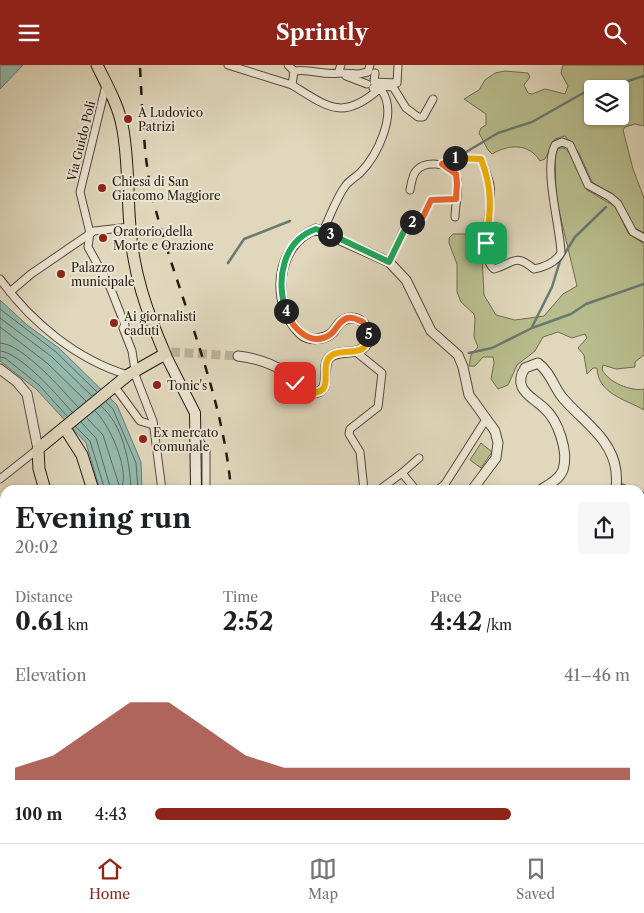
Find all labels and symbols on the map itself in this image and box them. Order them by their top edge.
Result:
street label: Via Guido Poli [64,99,98,184]
place label: A Ludovico Patrizi [137,105,203,134]
marker: A Ludovico Patrizi [122,113,134,125]
pin: 1 [442,145,468,171]
place label: Chiesa di San Giacomo Maggiore [112,174,221,203]
marker: Chiesa di San Giacomo Maggiore [96,182,108,194]
pin: 2 [400,209,424,235]
pin: 3 [318,221,342,247]
pin [465,222,507,264]
place label: Oratorio della Morte e Orazione [113,224,214,253]
marker: Oratorio della Morte e Orazione [97,232,109,244]
place label: Palazzo municipale [71,260,135,289]
marker: Palazzo municipale [55,268,67,280]
pin: 4 [274,299,298,323]
place label: Ai giornalisti caduti [123,309,197,338]
marker: Ai giornalisti caduti [108,317,120,329]
pin: 5 [356,321,380,347]
pin [274,362,316,404]
place label: Tonic's [167,378,207,393]
marker: Tonic's [151,379,163,391]
place label: Ex mercato comunale [153,425,218,454]
marker: Ex mercato comunale [137,433,149,445]

